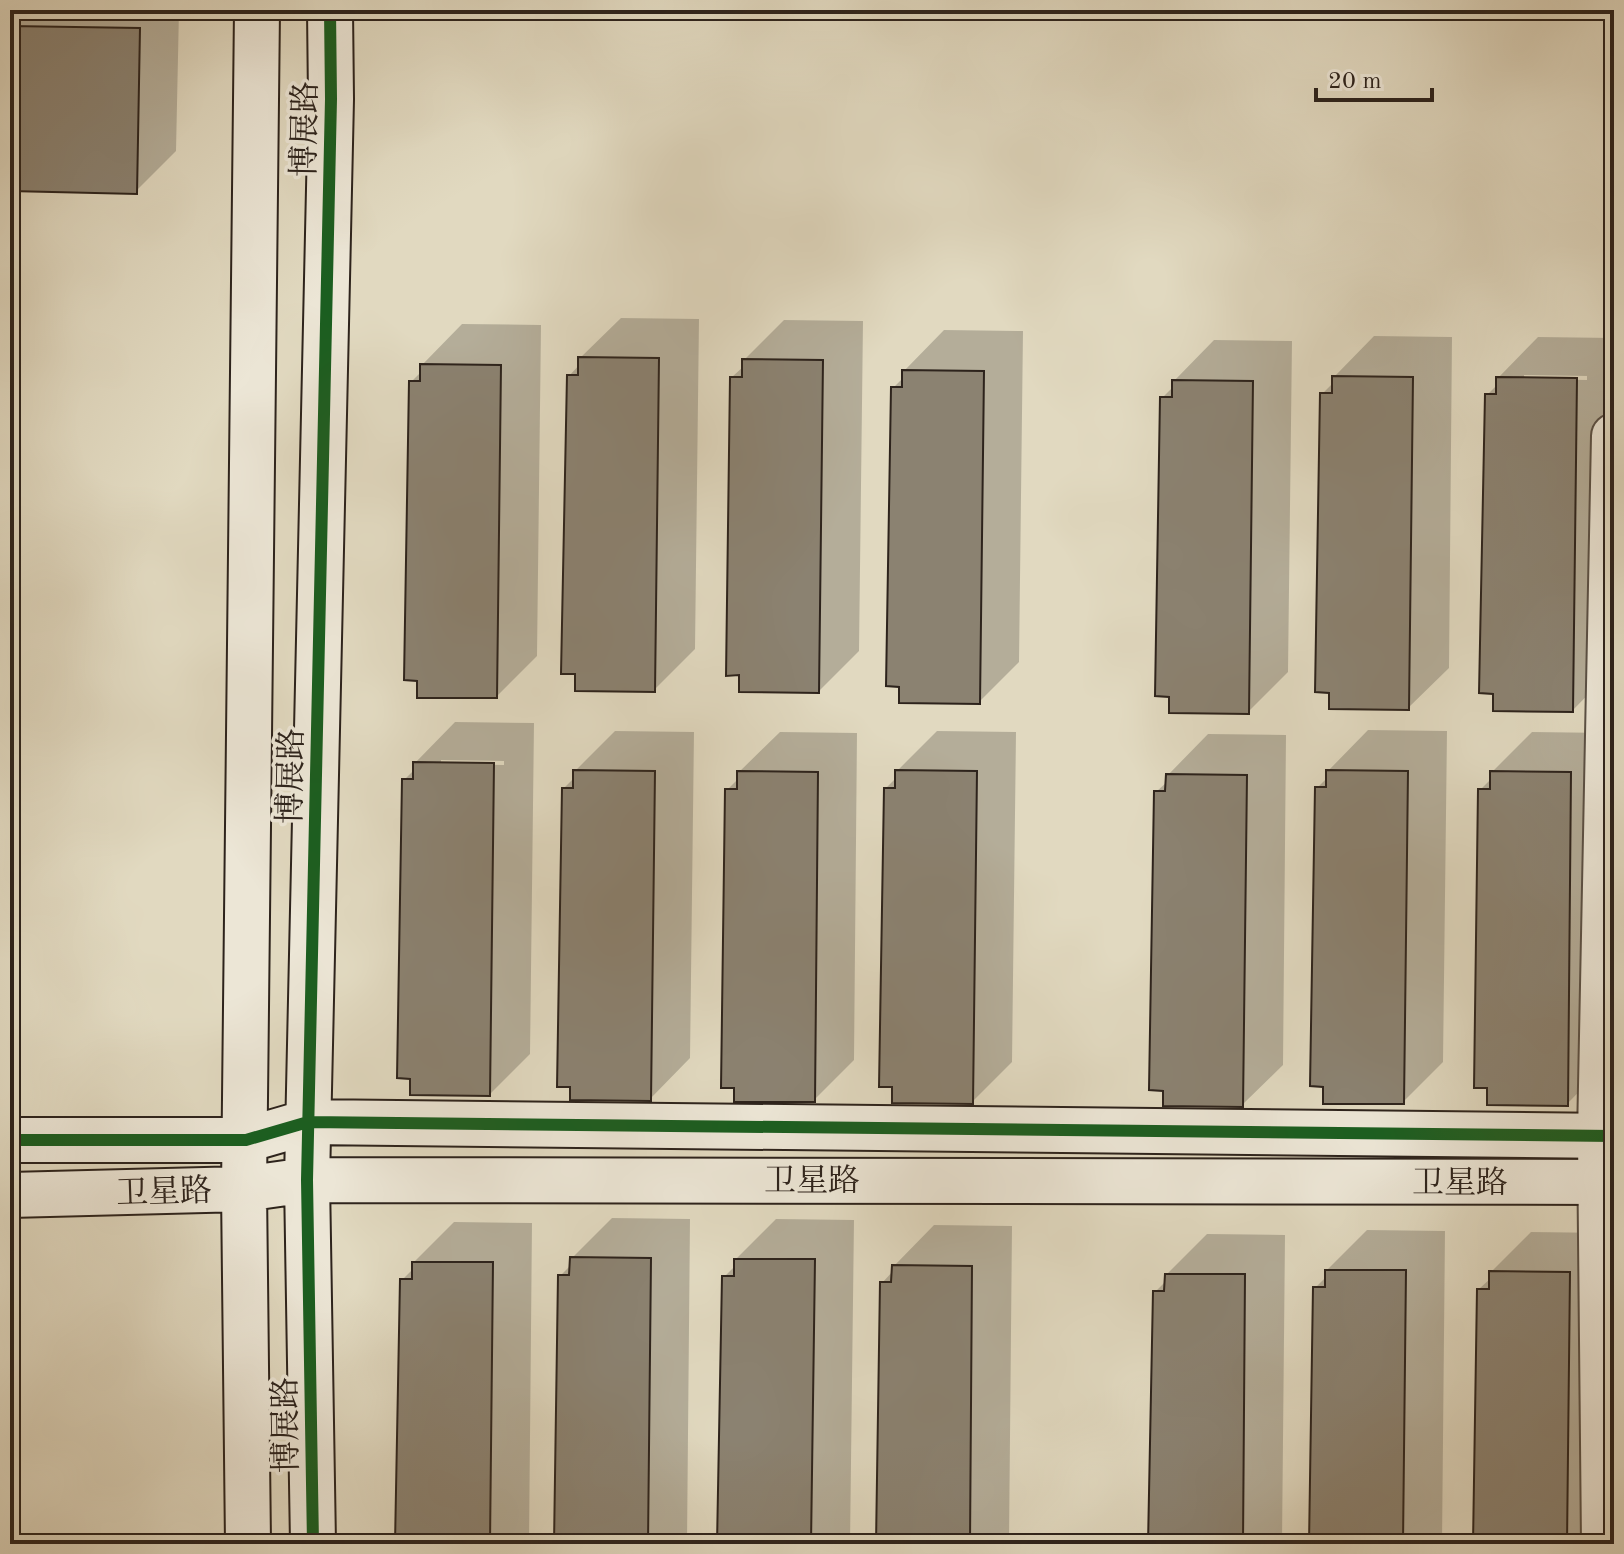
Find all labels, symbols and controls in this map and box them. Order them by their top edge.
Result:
scale bar [1316,52,1432,102]
text: 20 m [1328,70,1382,94]
street label: 博展路 [287,81,324,177]
street label: 博展路 [273,728,310,824]
street label: 卫星路 [764,1164,860,1199]
street label: 卫星路 [1412,1166,1508,1201]
street label: 卫星路 [115,1173,213,1212]
street label: 博展路 [268,1377,305,1473]

